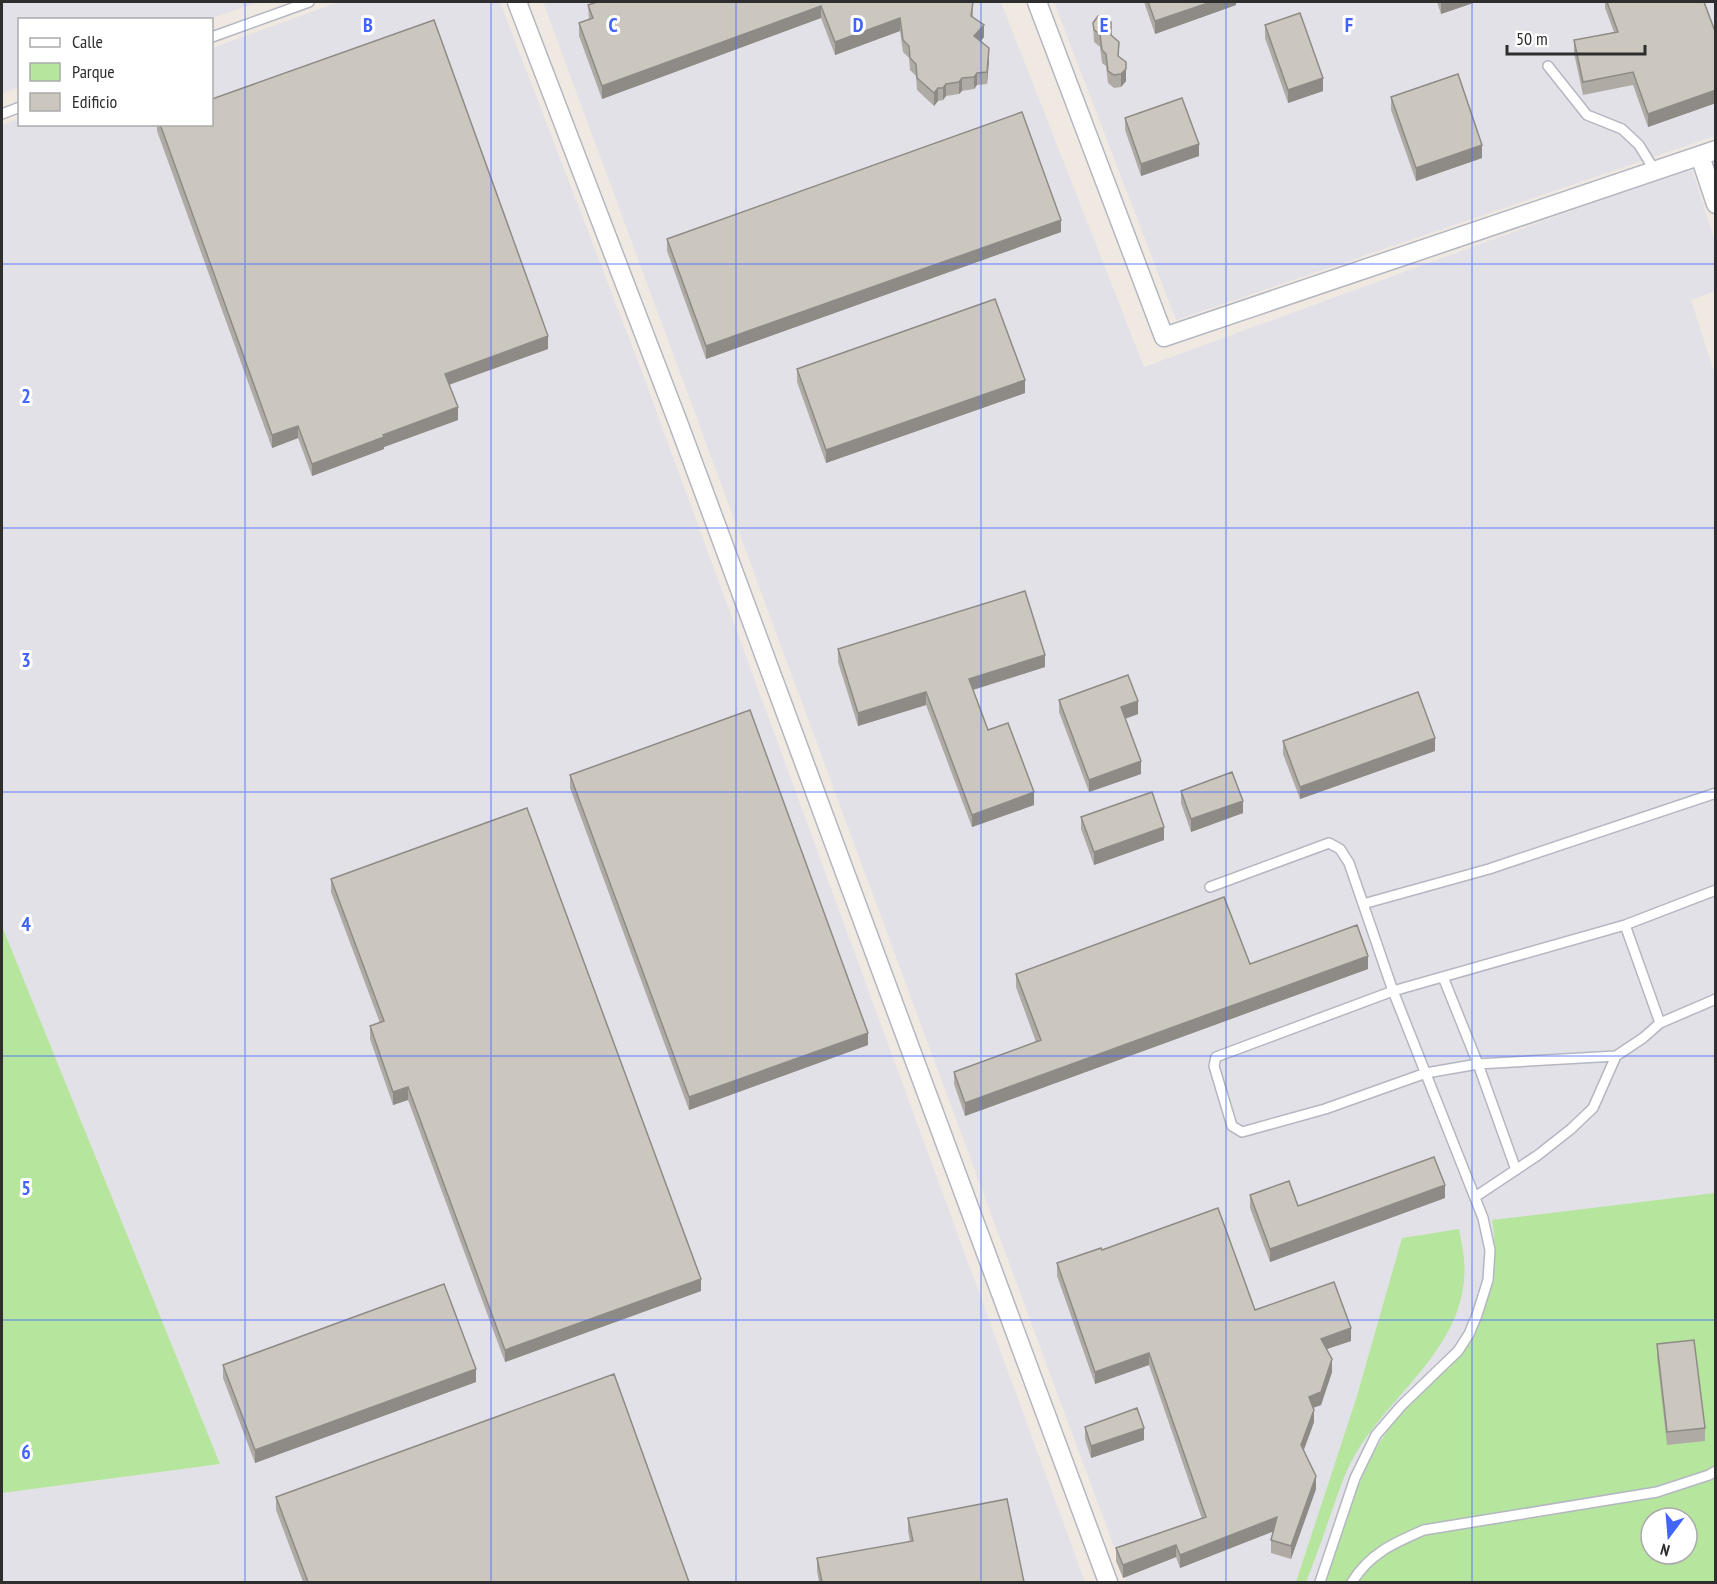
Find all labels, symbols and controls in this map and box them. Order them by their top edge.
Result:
text: B [363,12,373,38]
text: C [608,12,618,38]
text: D [853,12,864,38]
text: E [1100,12,1108,38]
text: F [1345,12,1353,38]
legend [18,18,213,126]
scale bar [1507,18,1645,56]
text: 50 m [1516,27,1548,50]
text: Calle [72,30,103,53]
text: Parque [72,60,115,83]
text: Edificio [72,90,118,113]
text: 2 [21,383,31,409]
text: 3 [21,647,31,673]
text: 4 [21,911,31,937]
text: 5 [21,1175,31,1201]
text: 6 [21,1439,31,1465]
north arrow [1639,1506,1699,1566]
text: N [1658,1540,1672,1561]

